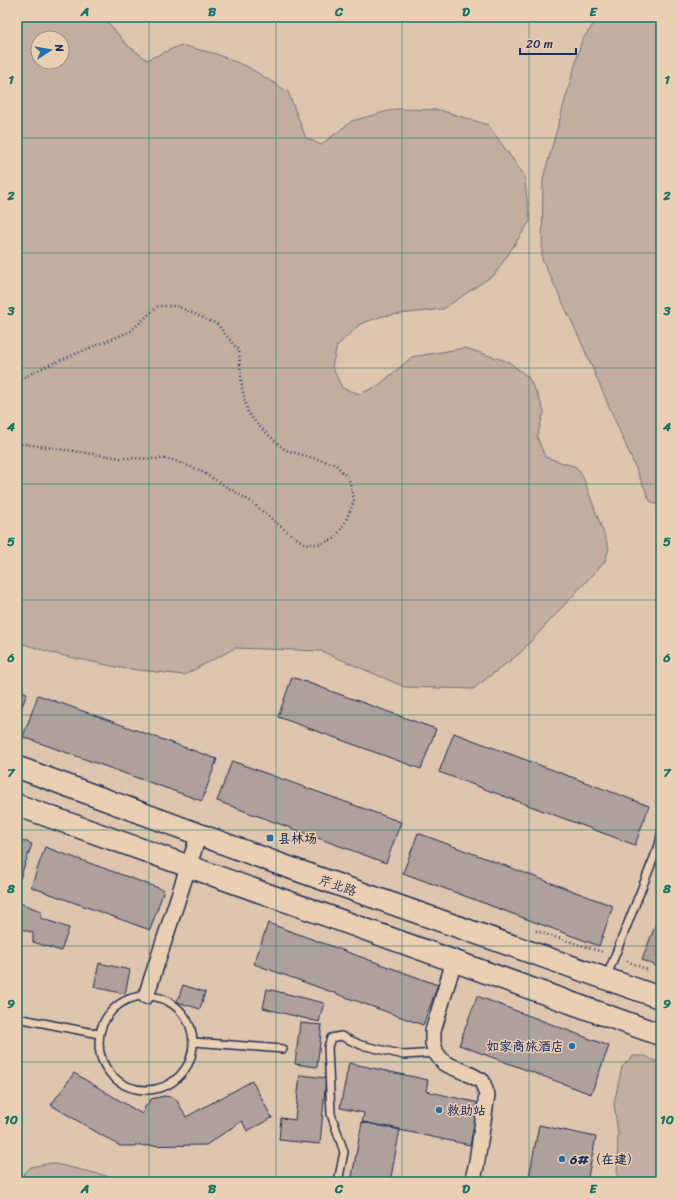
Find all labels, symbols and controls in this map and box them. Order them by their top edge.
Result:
text: A [80,0,89,23]
text: B [208,0,217,23]
text: C [334,0,344,23]
text: D [462,0,470,23]
text: E [589,0,598,23]
north arrow [30,30,70,70]
scale bar [520,30,576,56]
text: 20 m [526,33,553,55]
text: N [49,41,69,54]
text: 1 [8,68,14,91]
text: 1 [664,68,670,91]
text: 2 [6,184,15,207]
text: 2 [662,184,671,207]
text: 3 [6,299,15,322]
text: 3 [662,299,671,322]
text: 4 [6,415,16,438]
text: 4 [662,415,672,438]
text: 5 [7,530,15,553]
text: 5 [663,530,671,553]
text: 6 [6,646,15,669]
text: 6 [662,646,671,669]
text: 7 [7,761,16,784]
text: 7 [663,761,672,784]
place label: 县林场 [278,827,317,850]
marker: 县林场 [265,833,275,843]
street label: 芹北路 [316,868,360,903]
text: 8 [6,877,15,900]
text: 8 [662,877,671,900]
text: 9 [7,992,15,1015]
text: 9 [663,992,671,1015]
place label: 如家商旅酒店 [486,1035,564,1058]
marker: 如家商旅酒店 [567,1041,577,1051]
place label: 救助站 [447,1099,486,1122]
marker: 救助站 [434,1105,444,1115]
text: 10 [4,1108,18,1131]
text: 10 [660,1108,674,1131]
place label: 6#（在建） [569,1148,640,1171]
marker: 6#（在建） [557,1154,567,1164]
text: A [80,1177,89,1199]
text: B [208,1177,217,1199]
text: C [334,1177,344,1199]
text: D [462,1177,470,1199]
text: E [589,1177,598,1199]

